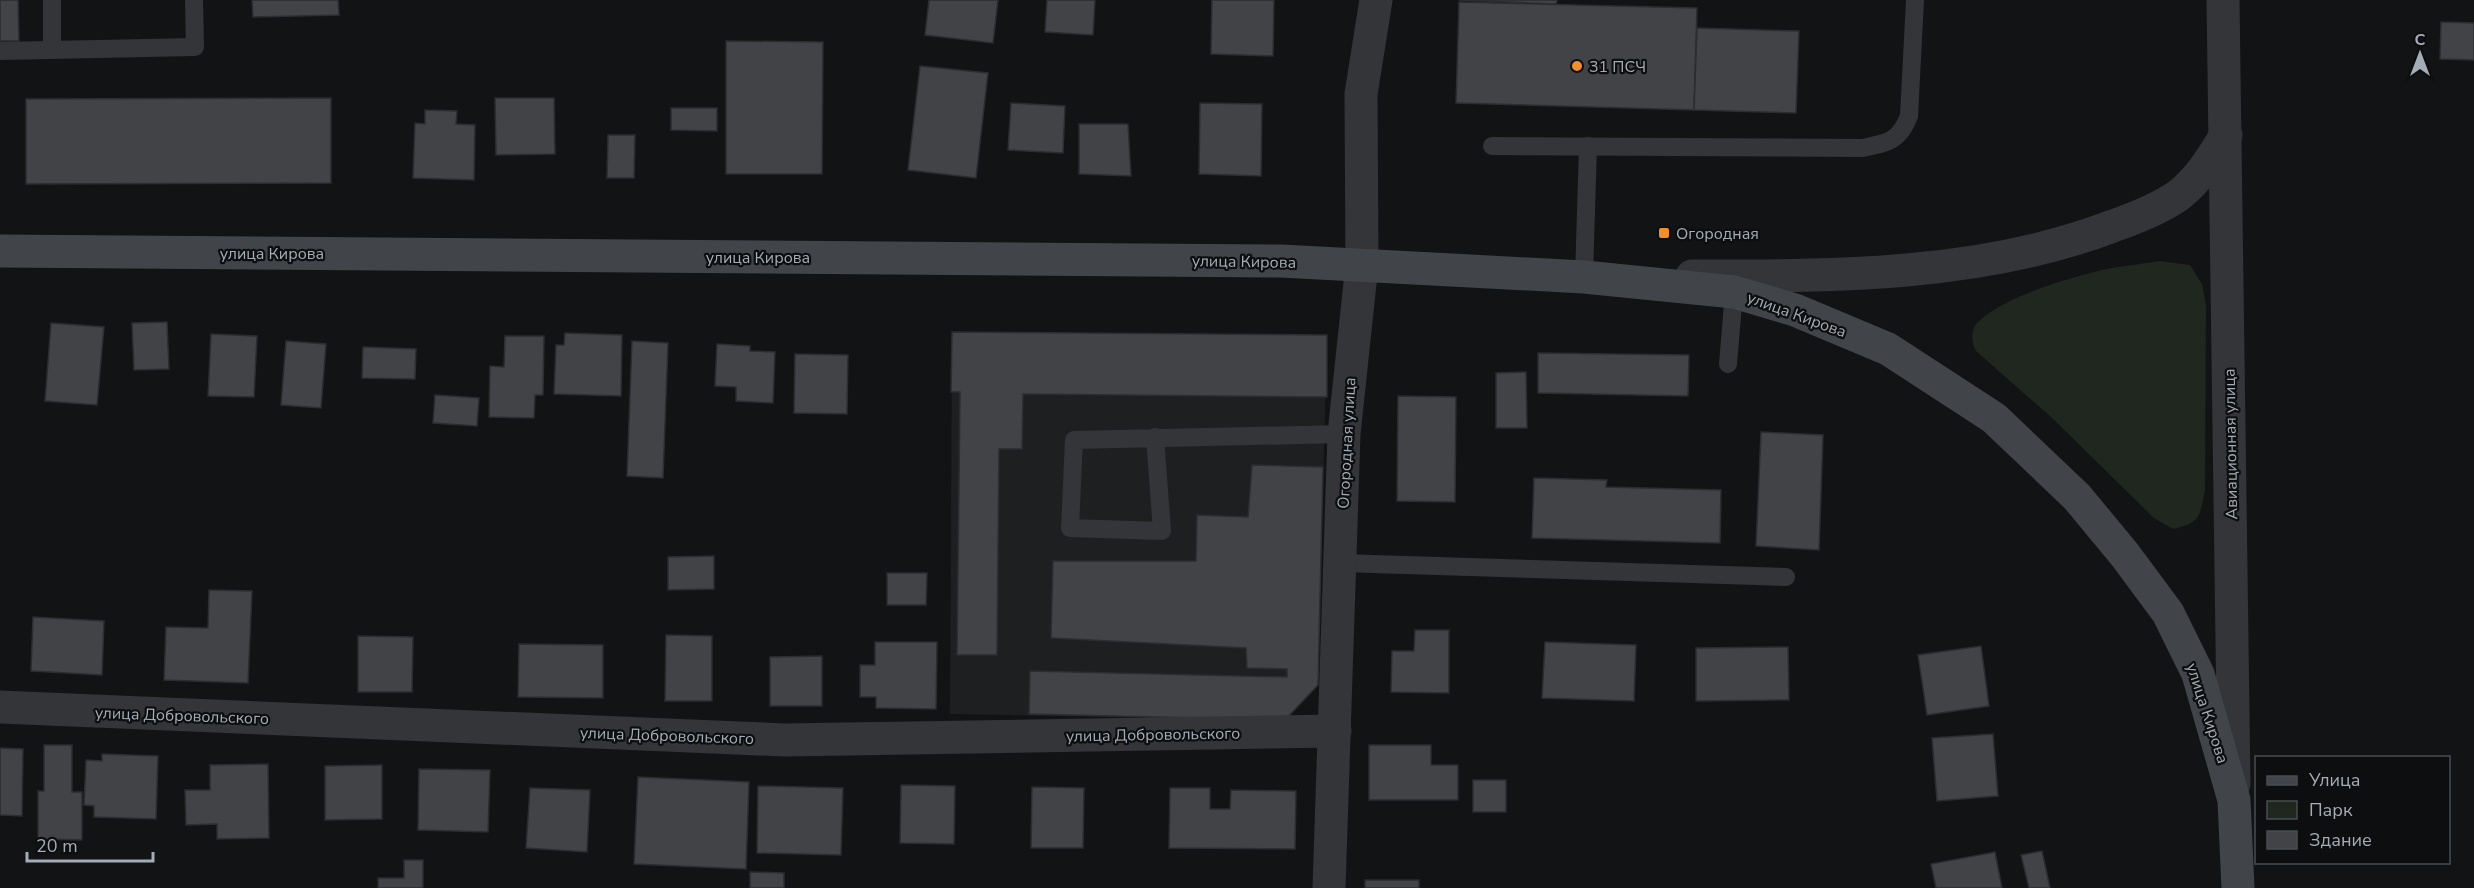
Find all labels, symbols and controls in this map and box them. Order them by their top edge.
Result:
north arrow [2390,24,2450,84]
text: С [2415,29,2426,51]
place label: 31 ПСЧ [1589,56,1646,78]
marker: 31 ПСЧ [1570,59,1584,73]
place label: Огородная [1676,223,1759,245]
marker: Огородная [1657,226,1671,240]
street label: улица Кирова [220,243,324,265]
street label: улица Кирова [706,247,810,269]
street label: улица Кирова [1192,250,1296,274]
street label: улица Кирова [1744,287,1849,343]
street label: Авиационная улица [2219,368,2243,520]
street label: Огородная улица [1333,377,1361,509]
street label: улица Кирова [2180,660,2234,766]
street label: улица Добровольского [94,702,269,730]
street label: улица Добровольского [579,722,754,750]
street label: улица Добровольского [1066,722,1240,748]
legend [2255,756,2450,864]
text: Улица [2308,768,2360,792]
text: Парк [2309,798,2353,822]
scale bar [27,825,153,863]
text: Здание [2309,828,2372,852]
text: 20 m [36,834,78,858]

